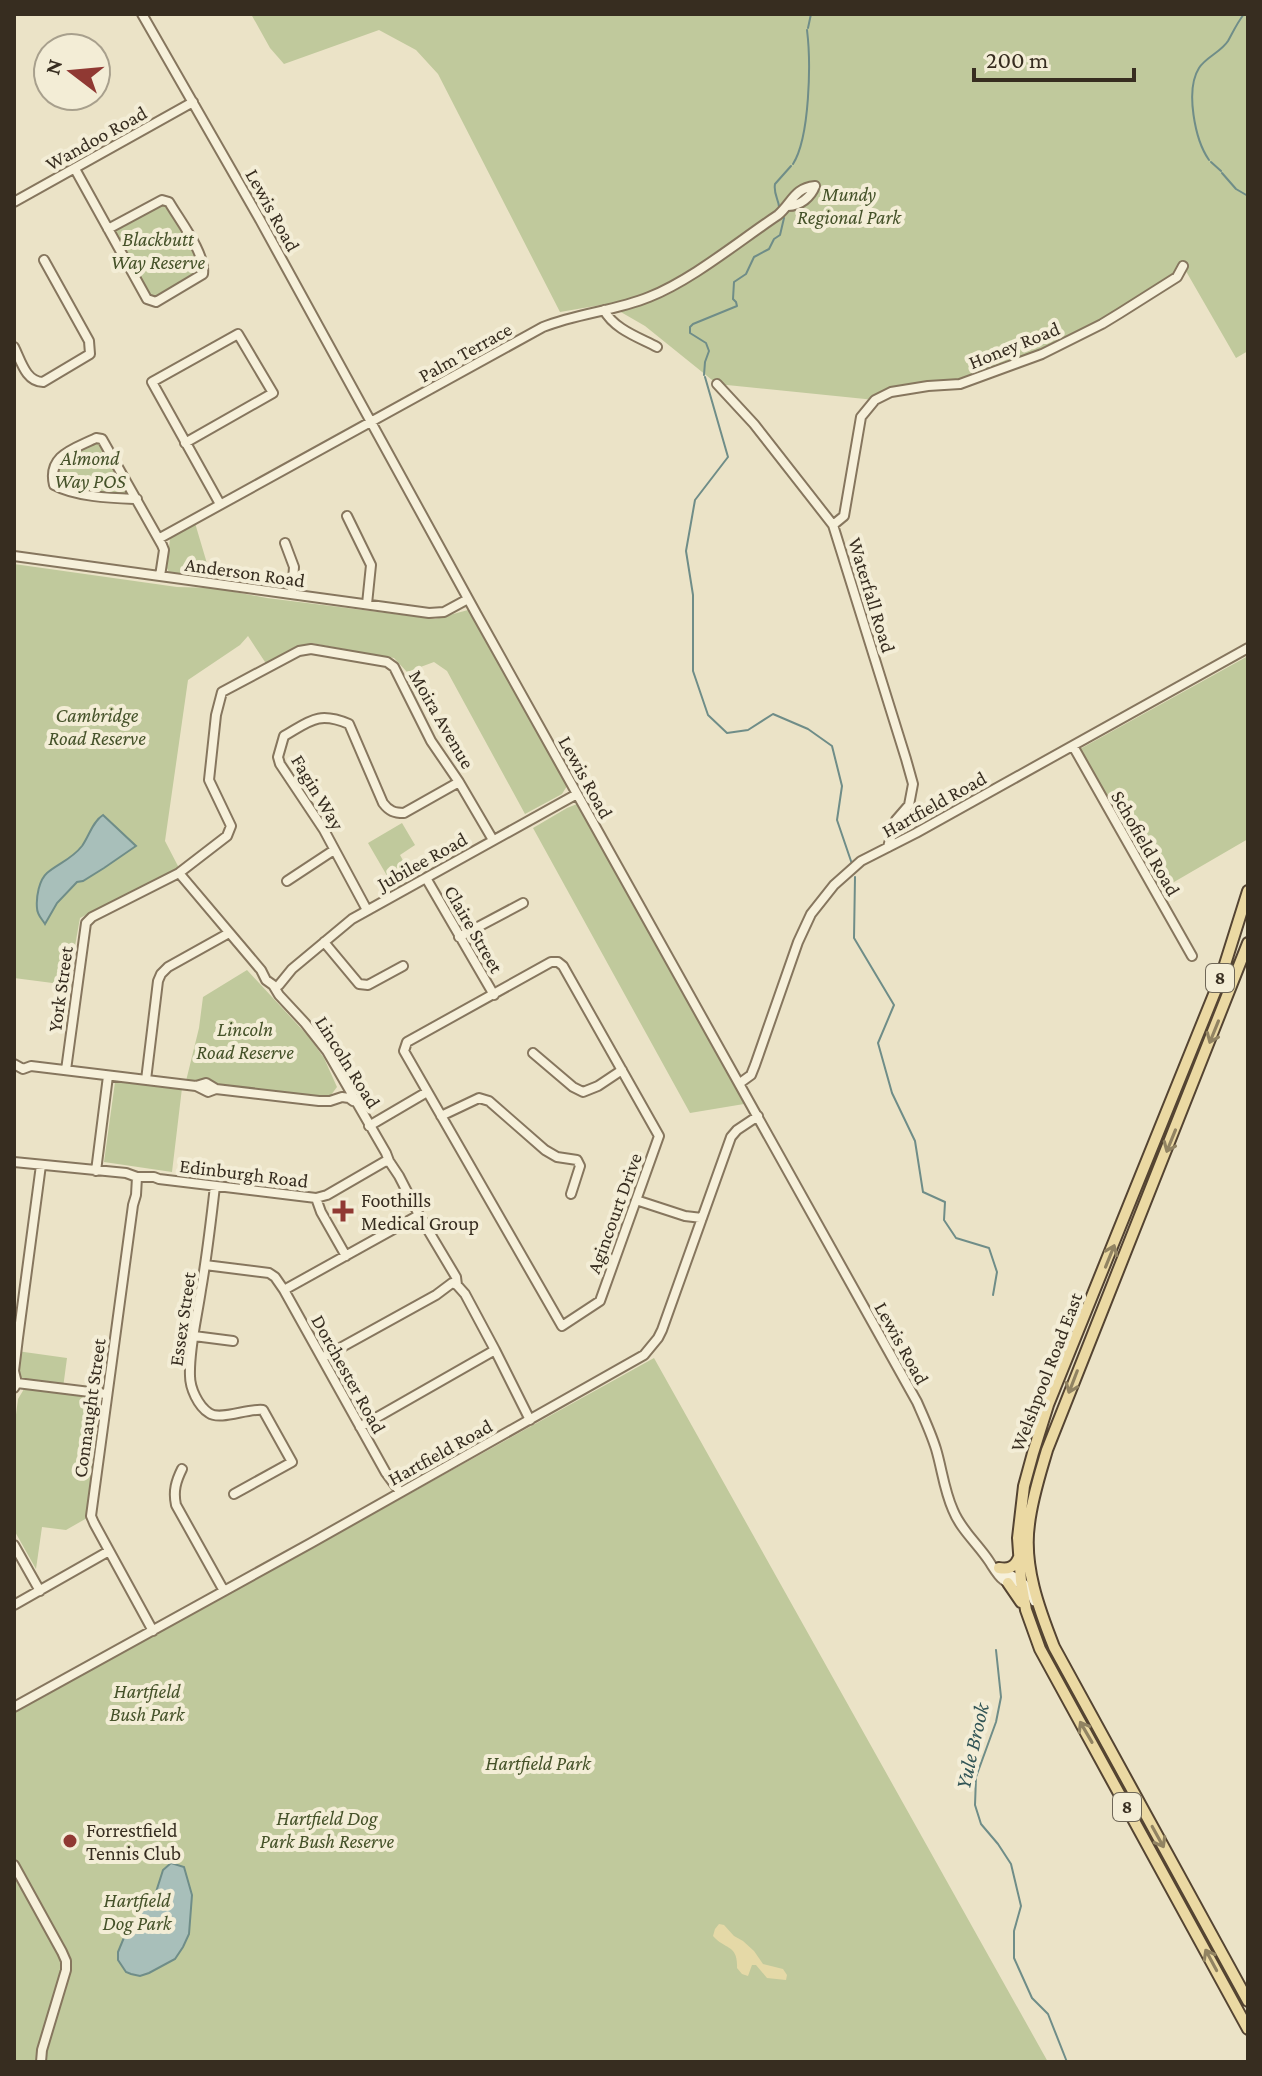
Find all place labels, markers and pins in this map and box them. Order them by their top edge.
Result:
place label: Foothills Medical Group [361,1189,479,1235]
marker: Foothills Medical Group [332,1200,354,1222]
place label: Forrestfield Tennis Club [86,1819,181,1864]
marker: Forrestfield Tennis Club [61,1832,79,1850]

